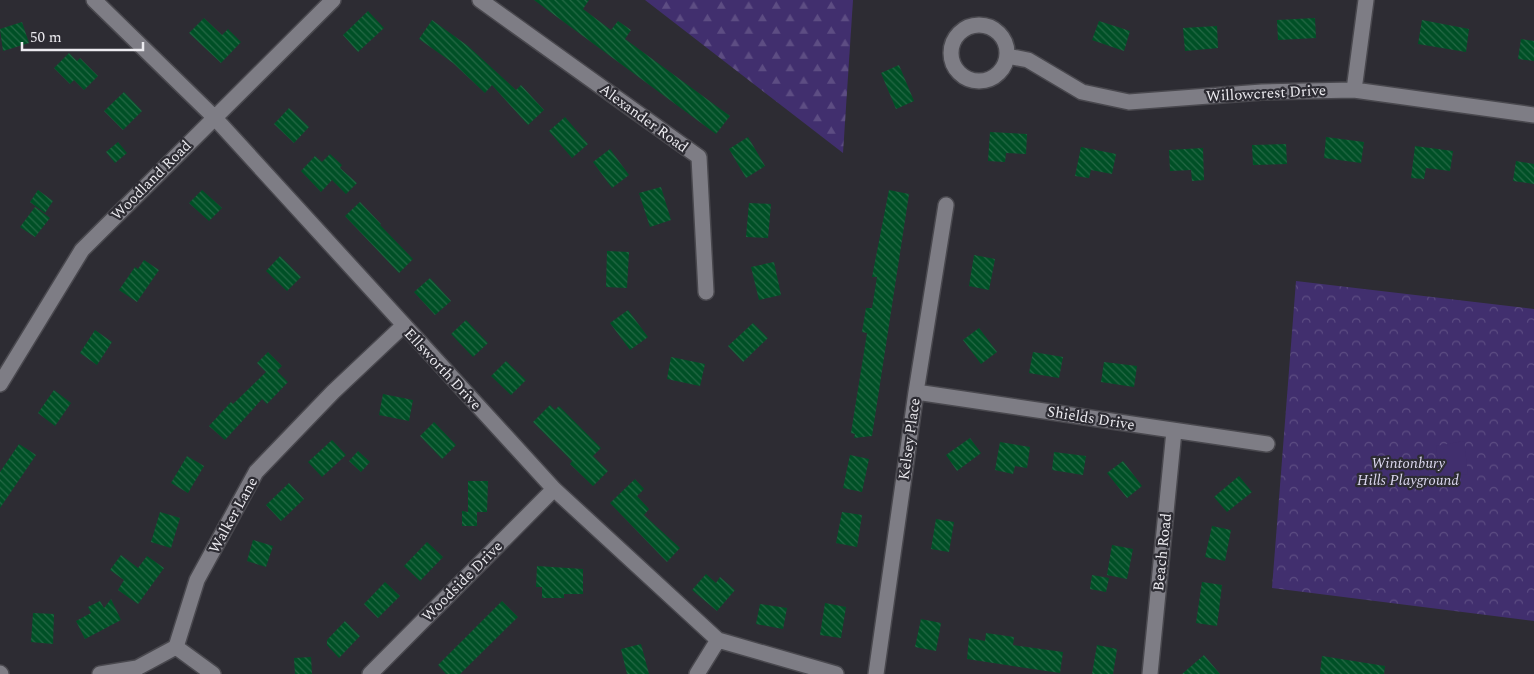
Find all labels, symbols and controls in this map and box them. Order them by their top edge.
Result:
scale bar [22,20,144,52]
text: 50 m [30,26,62,49]
street label: Alexander Road [594,78,693,159]
street label: Willowcrest Drive [1205,79,1327,108]
street label: Woodland Road [106,135,197,226]
street label: Ellsworth Drive [398,323,487,416]
street label: Kelsey Place [892,397,927,482]
street label: Shields Drive [1045,400,1136,437]
park label: Wintonbury Hills Playground [1357,452,1459,492]
street label: Walker Lane [203,473,264,558]
street label: Beach Road [1147,512,1178,592]
street label: Woodside Drive [417,536,508,627]

